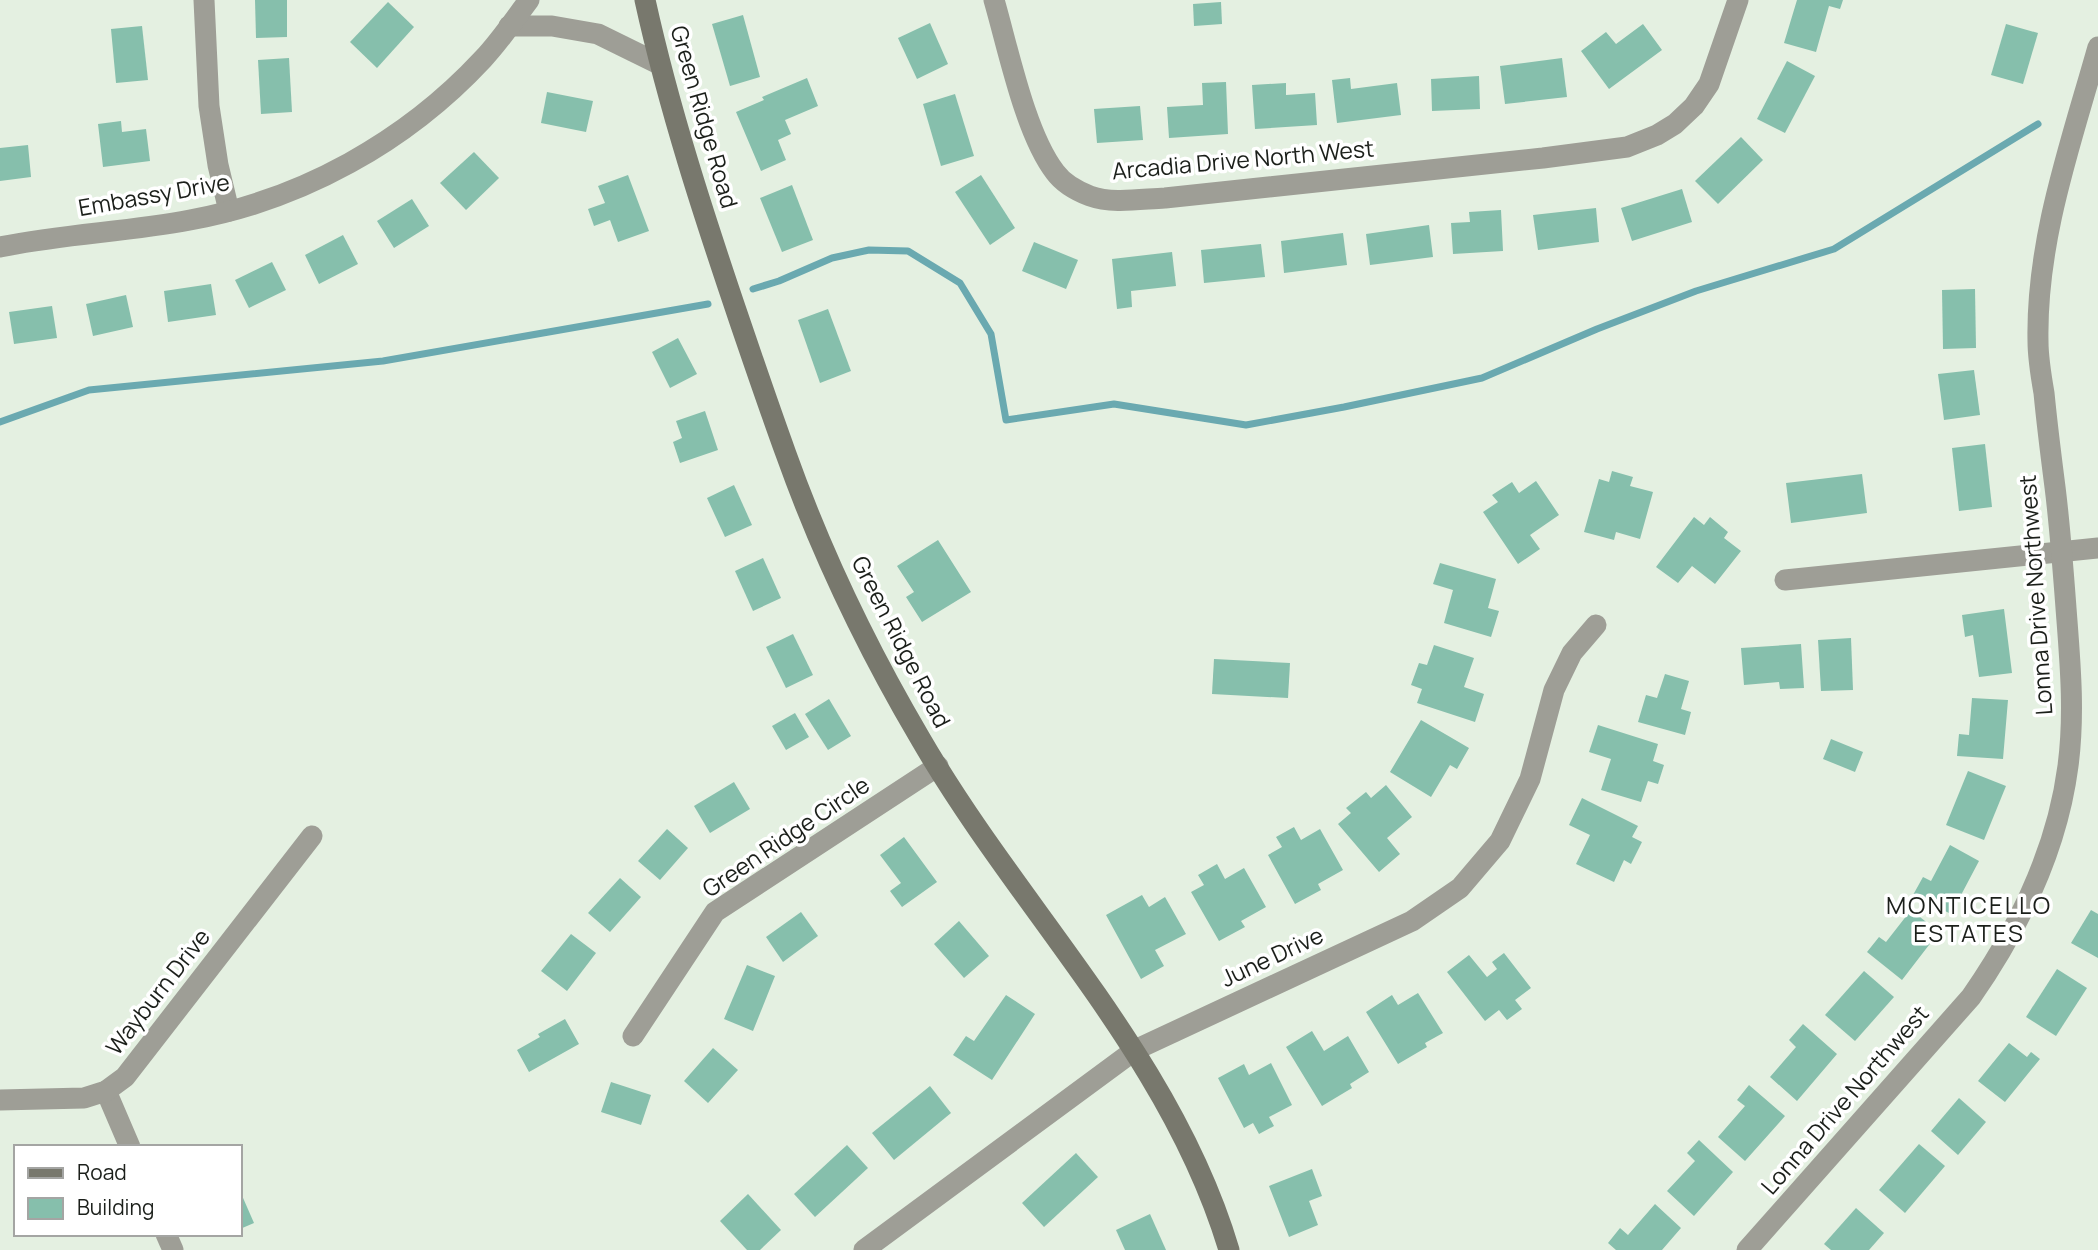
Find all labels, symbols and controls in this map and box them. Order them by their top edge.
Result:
street label: Green Ridge Road [664,22,746,212]
street label: Arcadia Drive North West [1111,132,1375,186]
street label: Embassy Drive [76,165,232,223]
street label: Lonna Drive Northwest [2011,474,2059,716]
street label: Green Ridge Road [845,550,959,733]
street label: Green Ridge Circle [696,768,875,904]
district label: MONTICELLO ESTATES [1886,888,2052,949]
street label: June Drive [1215,918,1328,994]
street label: Wayburn Drive [98,922,217,1061]
street label: Lonna Drive Northwest [1753,998,1935,1201]
legend [14,1145,242,1236]
text: Road [77,1158,127,1186]
text: Building [77,1193,154,1221]

